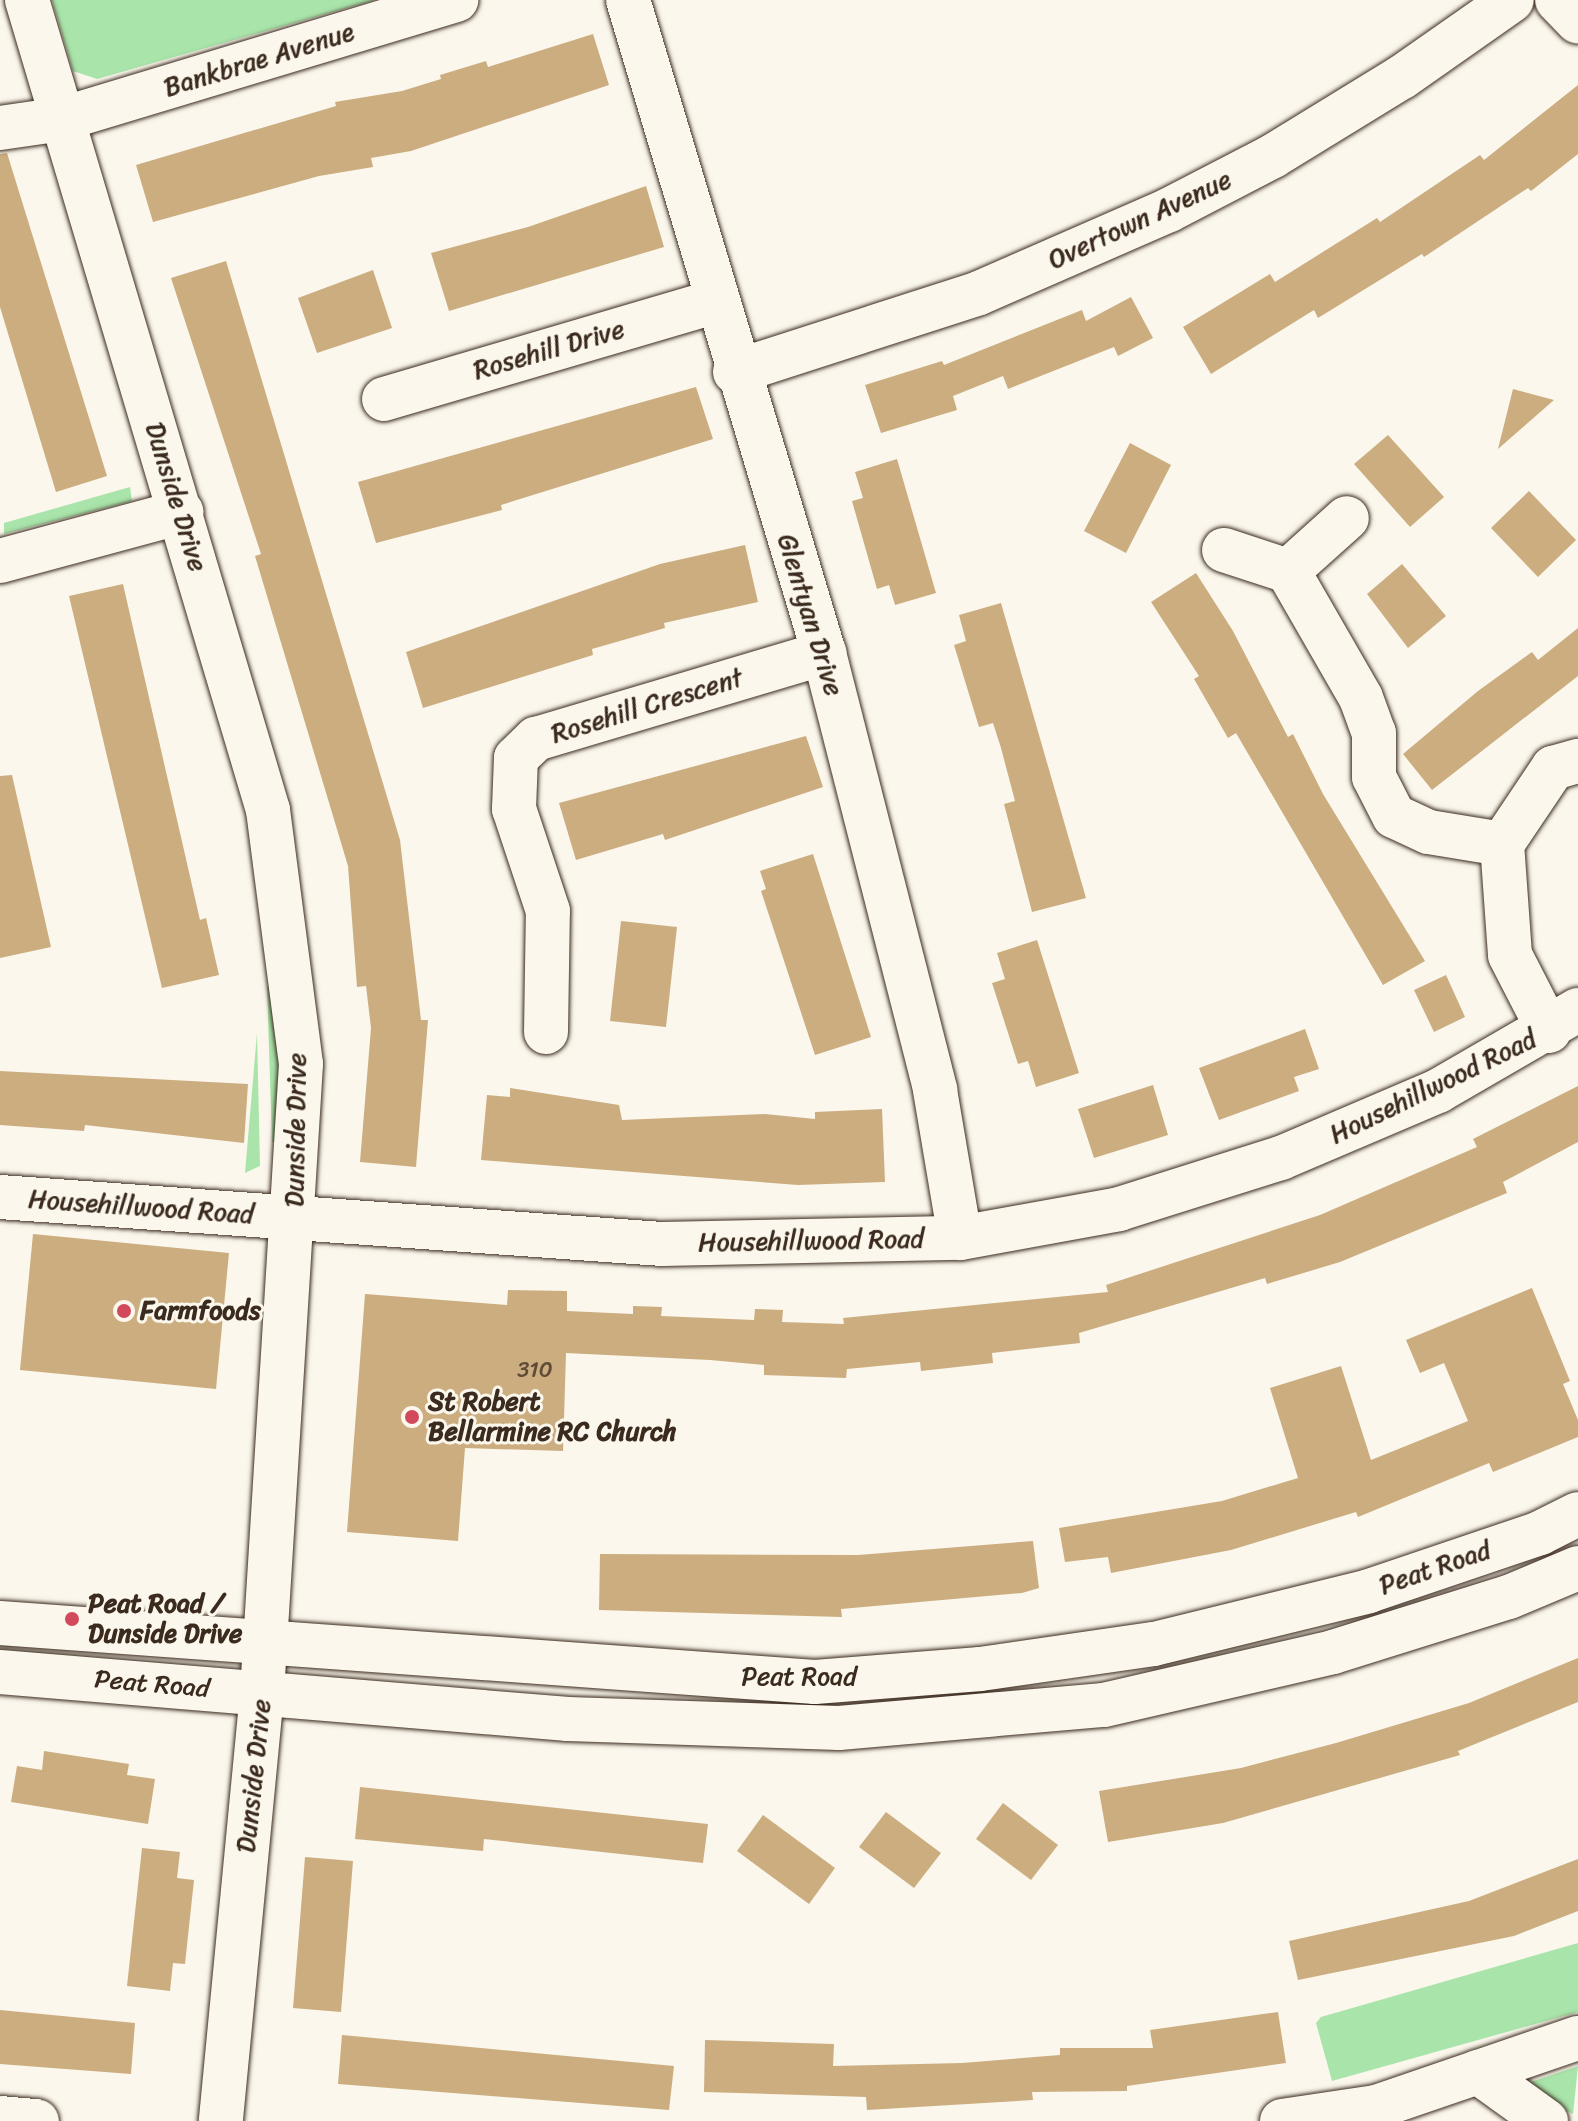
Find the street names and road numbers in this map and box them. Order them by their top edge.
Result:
street label: Bankbrae Avenue [160,16,358,104]
street label: Overtown Avenue [1044,164,1236,276]
street label: Rosehill Drive [470,314,628,386]
street label: Dunside Drive [139,419,213,575]
street label: Glentyan Drive [771,530,849,700]
street label: Rosehill Crescent [547,662,747,750]
street label: Househillwood Road [1325,1023,1541,1151]
street label: Dunside Drive [279,1053,313,1207]
street label: Househillwood Road [27,1184,255,1230]
street label: Househillwood Road [698,1223,924,1259]
street label: Peat Road [1375,1534,1495,1602]
street label: Peat Road [741,1661,857,1693]
street label: Peat Road [93,1663,211,1705]
street label: Dunside Drive [230,1698,278,1854]

